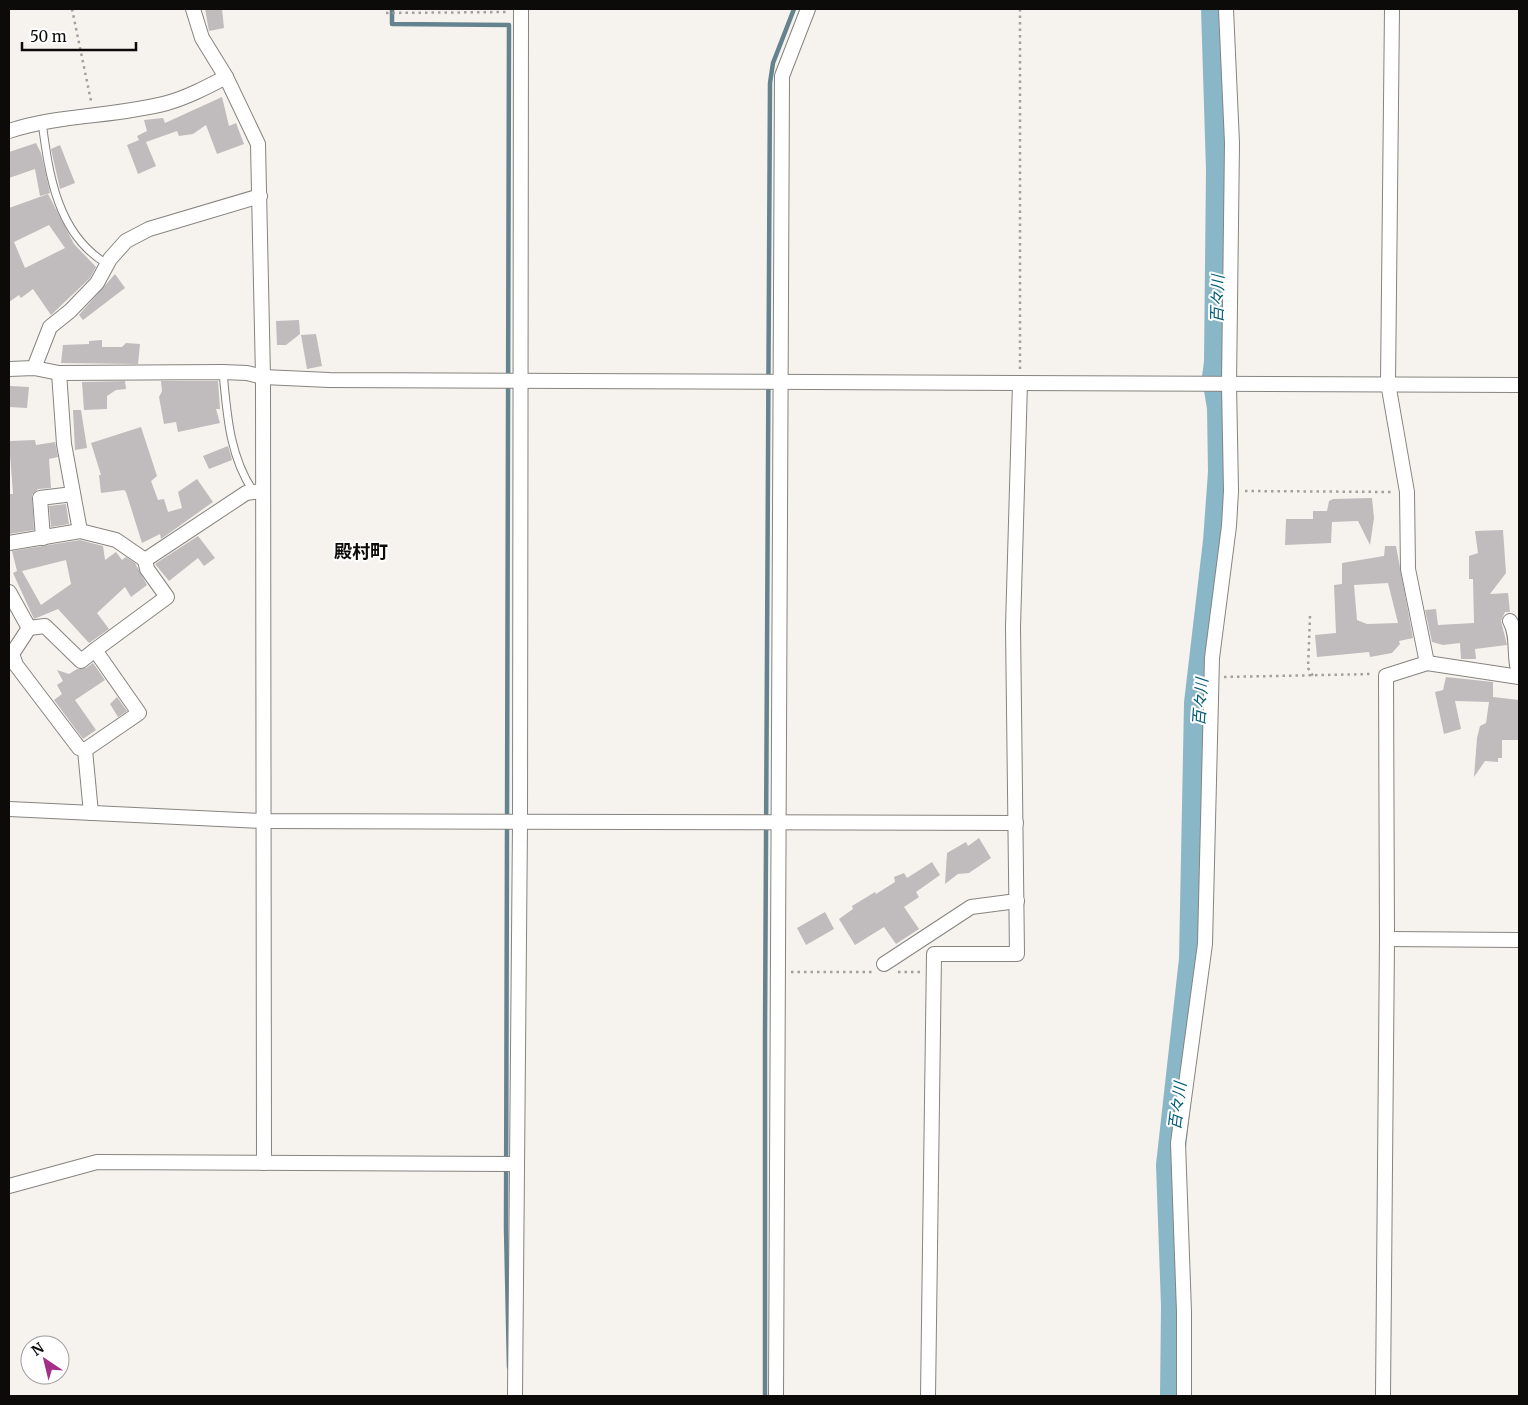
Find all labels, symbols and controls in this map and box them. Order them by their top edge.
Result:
scale bar [22,20,136,52]
text: 50 m [30,27,67,46]
water label: 百々川 [1207,273,1227,323]
district label: 殿村町 [334,540,388,563]
water label: 百々川 [1188,675,1212,727]
water label: 百々川 [1164,1079,1190,1131]
north arrow [20,1335,70,1385]
text: N [28,1339,47,1360]

